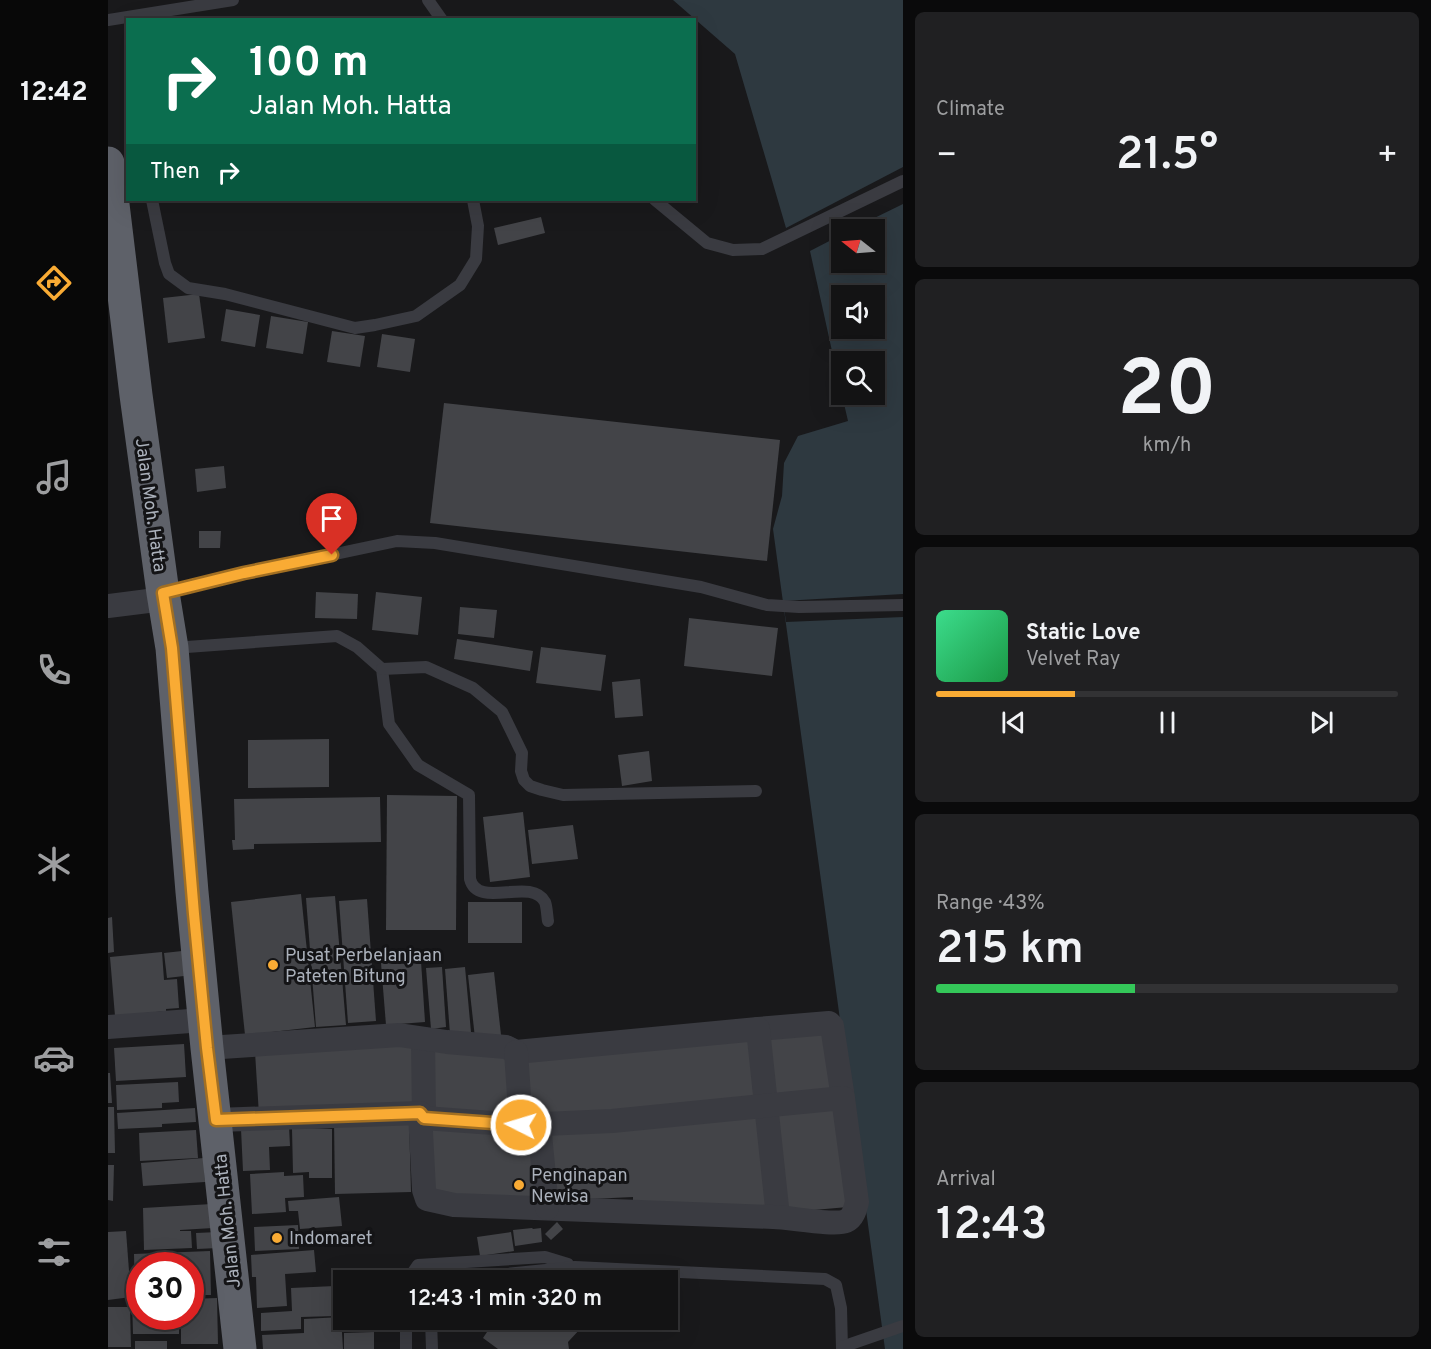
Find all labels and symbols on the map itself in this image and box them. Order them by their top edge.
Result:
north arrow [831,219,885,273]
street label: Jalan Moh. Hatta [129,437,170,574]
pin [306,493,357,555]
place label: Pusat Perbelanjaan Pateten Bitung [285,945,442,989]
marker: Pusat Perbelanjaan Pateten Bitung [266,958,280,972]
position arrow [489,1093,553,1157]
street label: Jalan Moh. Hatta [210,1152,247,1289]
place label: Penginapan Newisa [531,1165,628,1209]
marker: Penginapan Newisa [512,1178,526,1192]
place label: Indomaret [289,1228,372,1251]
marker: Indomaret [270,1231,284,1245]
speed limit sign: 30 [126,1252,204,1330]

